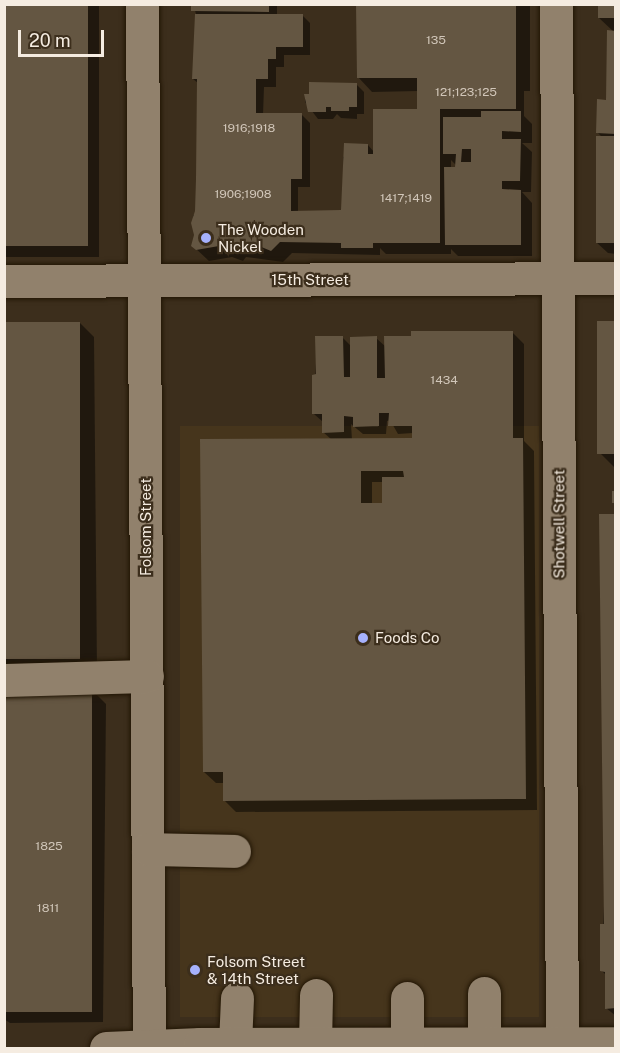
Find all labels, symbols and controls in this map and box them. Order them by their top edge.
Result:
scale bar [21,18,106,56]
text: 20 m [29,30,71,51]
house number: 135 [426,34,446,48]
house number: 121;123;125 [435,86,497,100]
house number: 1916;1918 [223,122,275,136]
house number: 1906;1908 [214,188,272,202]
house number: 1417;1419 [380,192,432,206]
place label: The Wooden Nickel [218,220,304,255]
marker: The Wooden Nickel [199,231,213,245]
street label: 15th Street [271,271,349,289]
house number: 1434 [430,374,458,388]
street label: Shotwell Street [550,469,568,579]
street label: Folsom Street [137,478,155,576]
place label: Foods Co [375,629,440,647]
marker: Foods Co [356,631,370,645]
house number: 1825 [35,840,63,854]
house number: 1811 [37,902,59,916]
place label: Folsom Street & 14th Street [207,952,305,987]
marker: Folsom Street & 14th Street [188,963,202,977]

